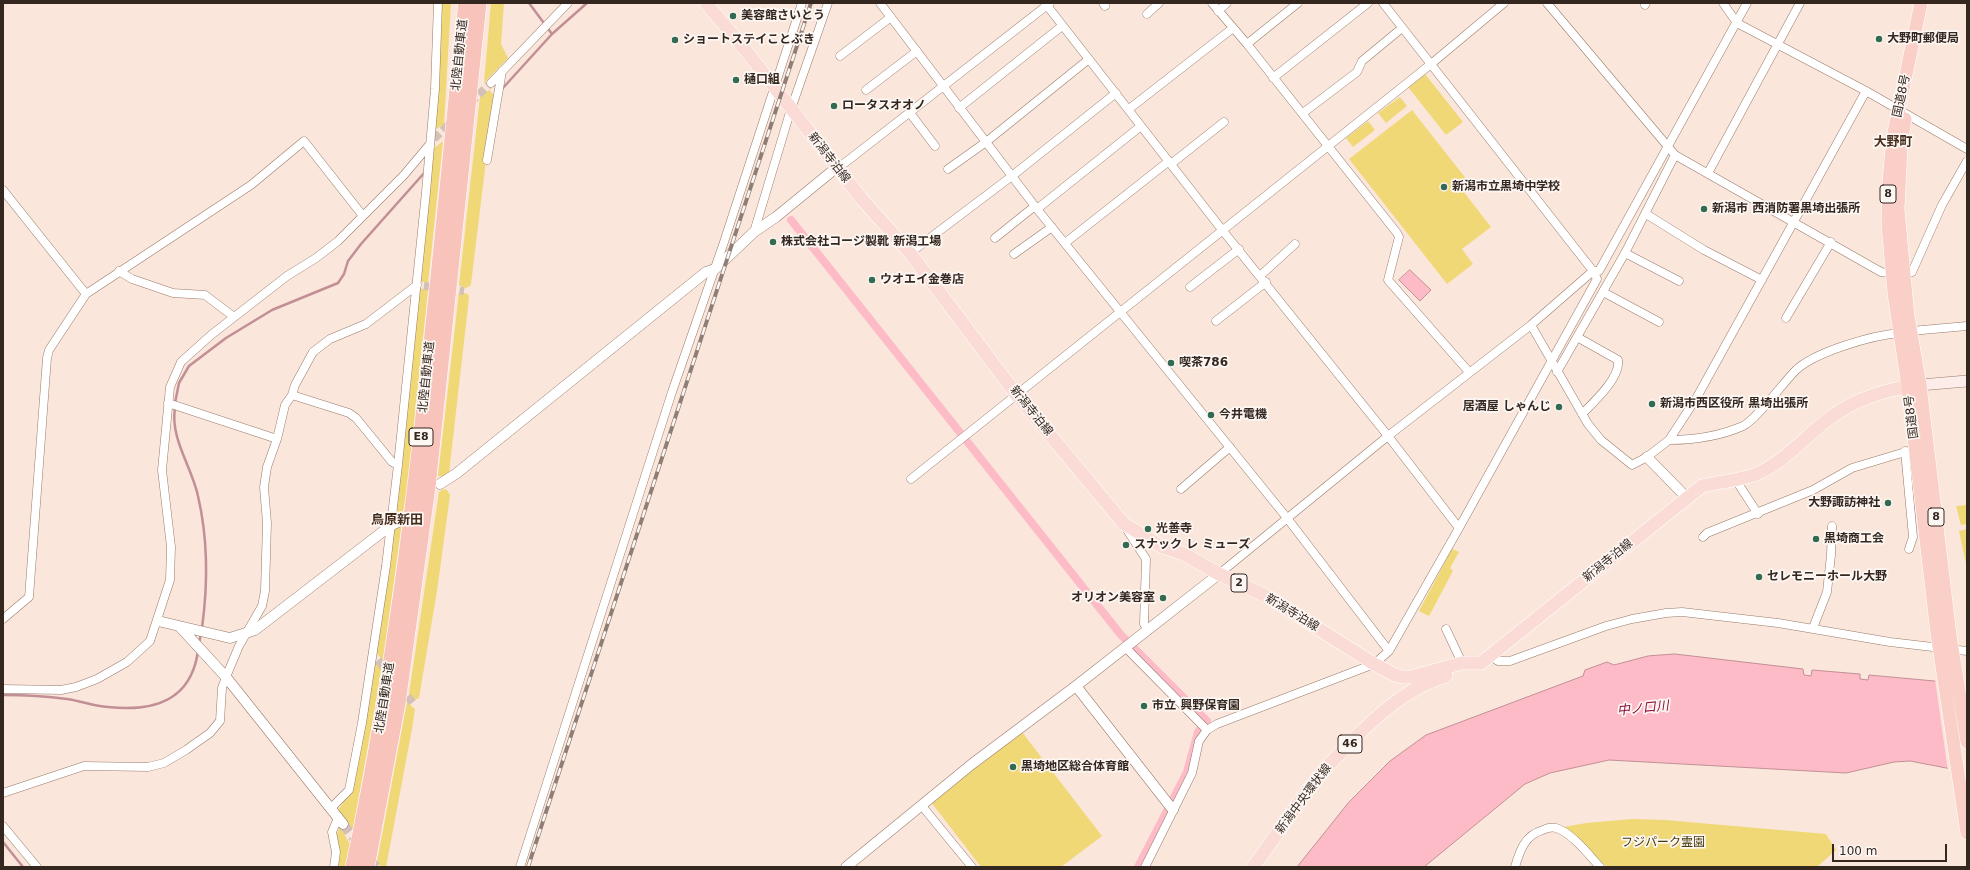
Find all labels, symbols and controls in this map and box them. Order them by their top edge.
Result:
place label: 美容館さいとう [741,9,825,23]
marker: 美容館さいとう [728,11,738,21]
street label: 北陸自動車道 [449,18,471,92]
place label: 大野町郵便局 [1887,32,1959,46]
place label: ショートステイことぶき [683,33,815,47]
marker: 大野町郵便局 [1874,34,1884,44]
marker: ショートステイことぶき [670,35,680,45]
place label: 樋口組 [744,73,780,87]
street label: 国道8号 [1890,73,1914,119]
marker: 樋口組 [731,75,741,85]
place label: ロータスオオノ [842,99,926,113]
marker: ロータスオオノ [829,101,839,111]
street label: 新潟寺泊線 [805,130,853,186]
district label: 大野町 [1874,135,1912,151]
place label: 新潟市立黒埼中学校 [1452,180,1560,194]
marker: 新潟市立黒埼中学校 [1439,182,1449,192]
road number: 8 [1880,185,1896,203]
place label: 新潟市 西消防署黒埼出張所 [1712,202,1860,216]
marker: 新潟市 西消防署黒埼出張所 [1699,204,1709,214]
place label: 株式会社コージ製靴 新潟工場 [781,235,941,249]
marker: 株式会社コージ製靴 新潟工場 [768,237,778,247]
place label: ウオエイ金巻店 [880,273,964,287]
marker: ウオエイ金巻店 [867,275,877,285]
street label: 北陸自動車道 [416,340,438,414]
place label: 喫茶786 [1179,356,1228,370]
marker: 喫茶786 [1166,358,1176,368]
street label: 新潟寺泊線 [1007,383,1055,439]
street label: 国道8号 [1902,394,1922,440]
place label: 新潟市西区役所 黒埼出張所 [1660,397,1808,411]
marker: 新潟市西区役所 黒埼出張所 [1647,399,1657,409]
place label: 居酒屋 しゃんじ [1463,400,1551,414]
marker: 居酒屋 しゃんじ [1554,402,1564,412]
place label: 今井電機 [1219,408,1267,422]
marker: 今井電機 [1206,410,1216,420]
road number: E8 [409,428,433,446]
place label: 大野諏訪神社 [1808,496,1880,510]
marker: 大野諏訪神社 [1883,498,1893,508]
road number: 8 [1928,508,1944,526]
district label: 鳥原新田 [371,513,423,529]
place label: 光善寺 [1156,522,1192,536]
marker: 光善寺 [1143,524,1153,534]
place label: 黒埼商工会 [1824,532,1884,546]
marker: 黒埼商工会 [1811,534,1821,544]
street label: 新潟寺泊線 [1580,537,1636,585]
place label: スナック レ ミューズ [1134,538,1250,552]
marker: スナック レ ミューズ [1121,540,1131,550]
place label: セレモニーホール大野 [1767,570,1887,584]
marker: セレモニーホール大野 [1754,572,1764,582]
road number: 2 [1231,574,1247,592]
place label: オリオン美容室 [1071,591,1155,605]
street label: 新潟寺泊線 [1263,591,1321,635]
marker: オリオン美容室 [1158,593,1168,603]
street label: 北陸自動車道 [372,661,398,735]
place label: 市立 興野保育園 [1152,699,1240,713]
water label: 中ノ口川 [1616,699,1670,719]
marker: 市立 興野保育園 [1139,701,1149,711]
road number: 46 [1338,735,1362,753]
place label: 黒埼地区総合体育館 [1021,760,1129,774]
street label: 新潟中央環状線 [1273,761,1335,837]
marker: 黒埼地区総合体育館 [1008,762,1018,772]
park label: フジパーク霊園 [1621,836,1705,850]
scale bar [1834,836,1949,862]
text: 100 m [1839,844,1877,858]

